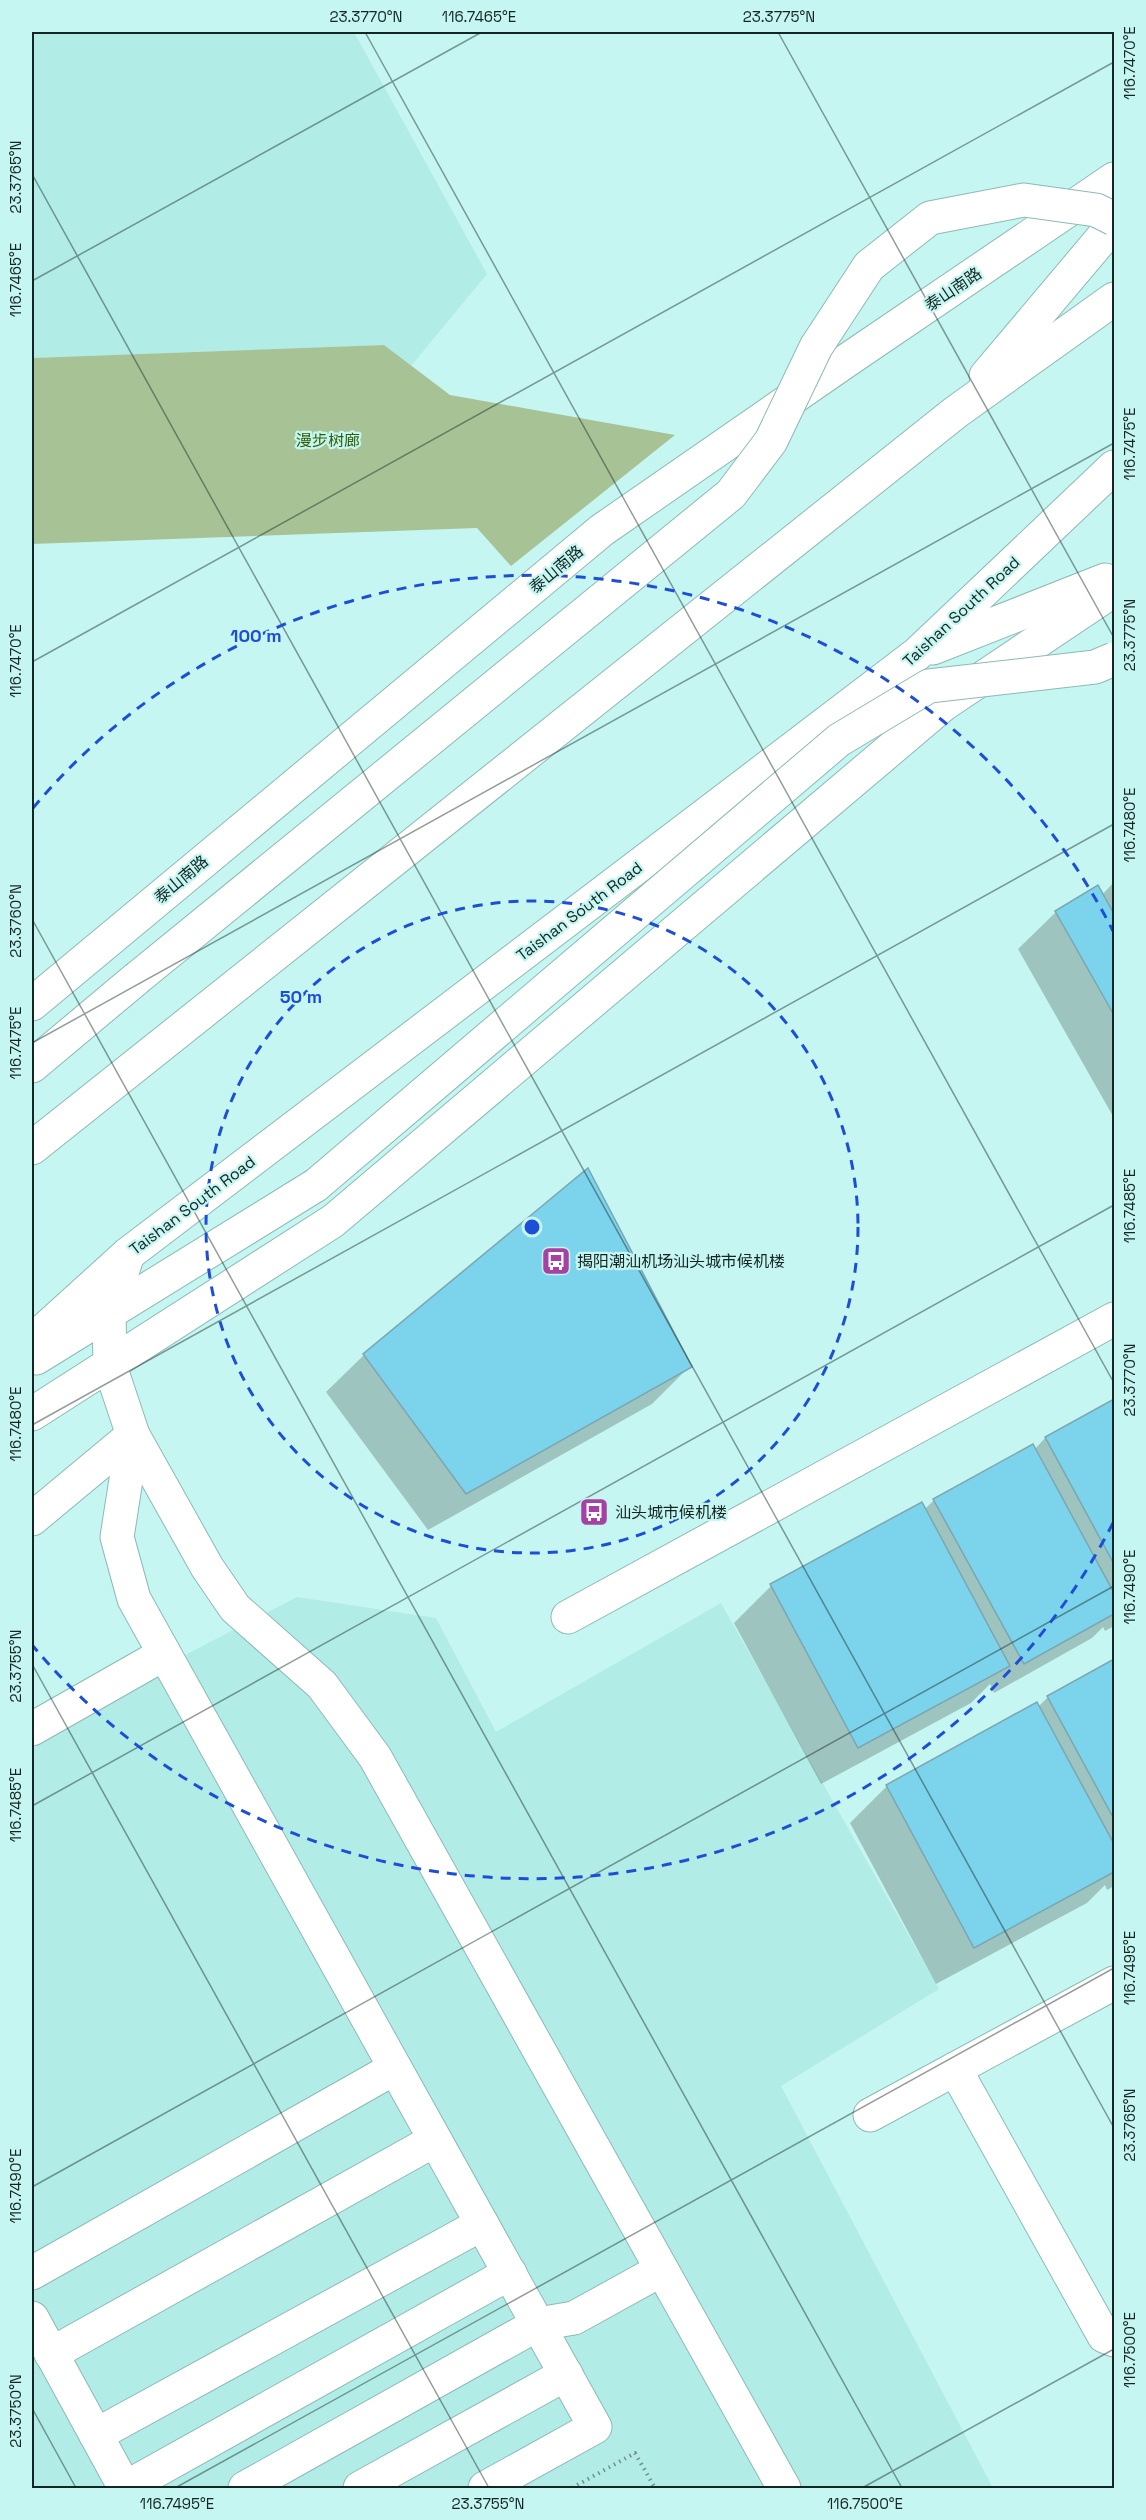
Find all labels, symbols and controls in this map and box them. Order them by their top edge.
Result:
text: 23.3770°N [329,7,403,26]
text: 116.7465°E [442,7,516,26]
text: 23.3775°N [743,7,815,26]
text: 116.7470°E [1120,26,1139,100]
text: 23.3765°N [6,140,25,214]
text: 116.7465°E [6,243,25,317]
street label: 泰山南路 [921,263,986,316]
text: 116.7475°E [1120,407,1139,481]
park label: 漫步树廊 [296,430,360,451]
street label: 泰山南路 [525,541,588,598]
street label: Taishan South Road [898,552,1024,671]
text: 23.3775°N [1120,599,1139,671]
text: 116.7470°E [6,624,25,698]
text: 100 m [230,624,282,647]
text: 116.7480°E [1120,787,1139,863]
street label: 泰山南路 [150,851,213,908]
street label: Taishan South Road [512,857,647,966]
text: 23.3760°N [6,884,25,958]
text: 50 m [280,985,322,1008]
text: 116.7475°E [6,1006,25,1080]
street label: Taishan South Road [125,1151,260,1260]
text: 116.7485°E [1120,1169,1139,1243]
centre of rings [522,1217,542,1237]
bus stop icon: 揭阳潮汕机场汕头城市候机楼 [540,1245,572,1277]
place label: 揭阳潮汕机场汕头城市候机楼 [577,1251,785,1272]
text: 23.3770°N [1120,1343,1139,1417]
text: 116.7480°E [6,1386,25,1462]
bus stop icon: 汕头城市候机楼 [578,1496,610,1528]
place label: 汕头城市候机楼 [615,1502,727,1523]
text: 116.7490°E [1120,1550,1139,1624]
text: 23.3755°N [6,1629,25,1703]
text: 116.7485°E [6,1768,25,1842]
text: 116.7495°E [1120,1931,1139,2005]
text: 23.3765°N [1120,2088,1139,2162]
text: 116.7490°E [6,2149,25,2223]
text: 116.7500°E [1120,2312,1139,2388]
text: 23.3750°N [6,2374,25,2448]
text: 116.7495°E [140,2494,214,2513]
text: 23.3755°N [451,2494,525,2513]
text: 116.7500°E [827,2494,903,2513]

